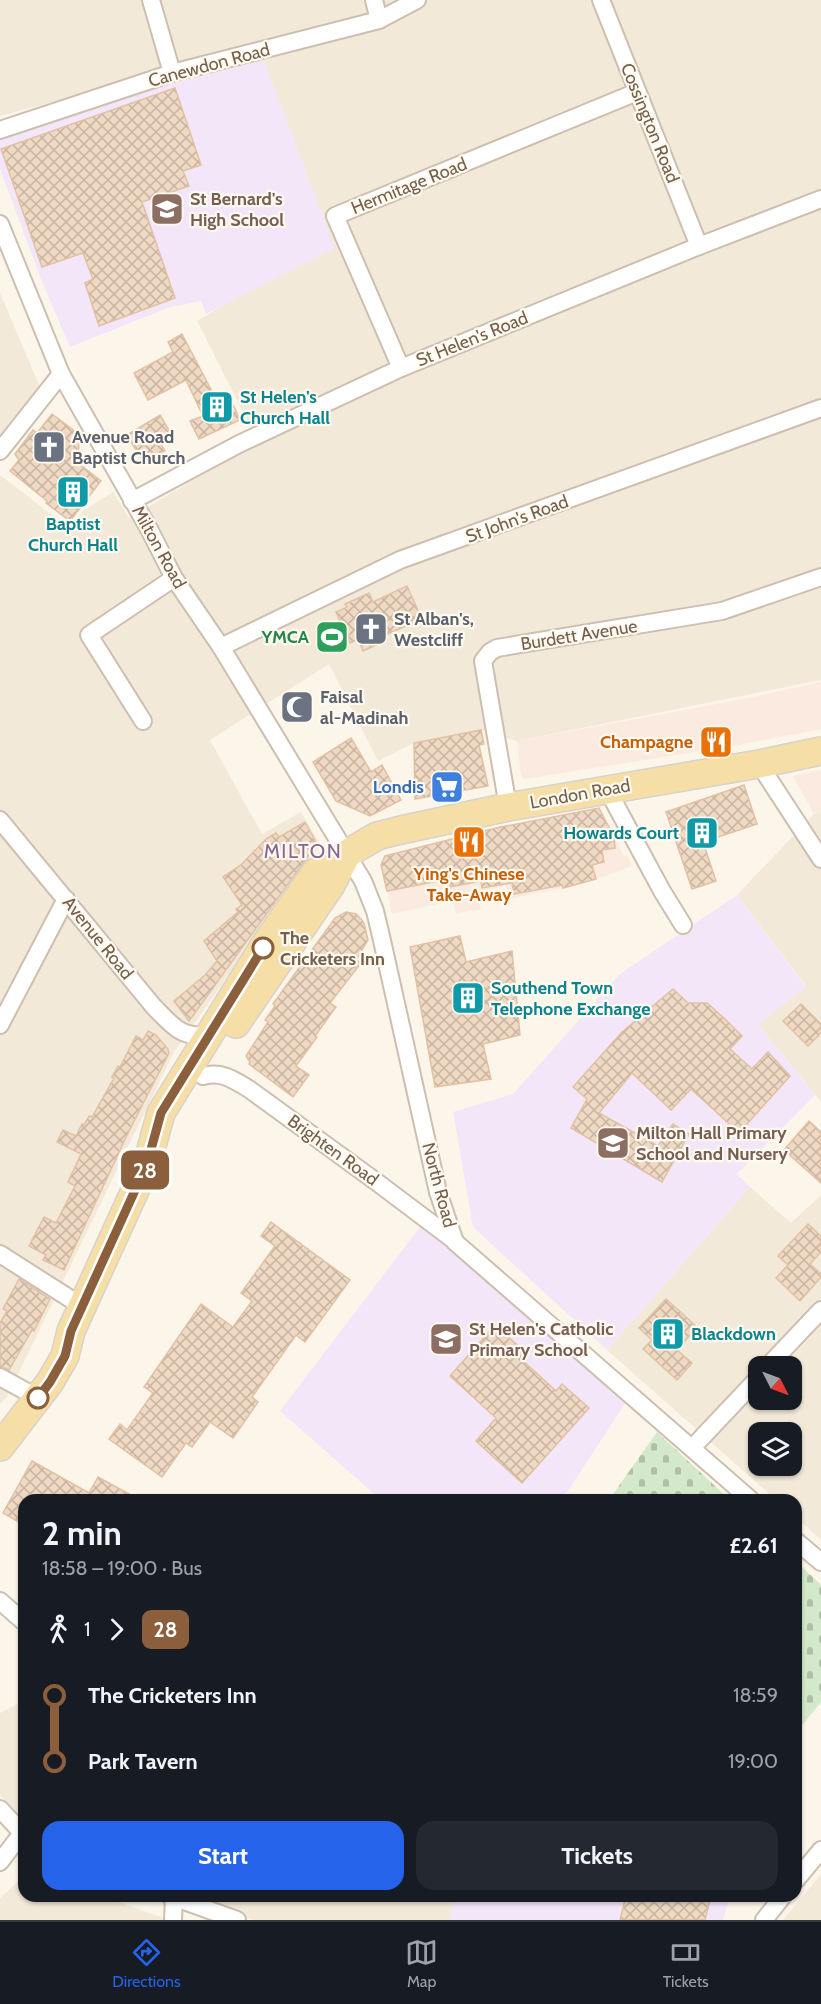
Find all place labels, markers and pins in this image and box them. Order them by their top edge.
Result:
place label: St Bernard's High School [190,188,284,231]
school or university icon: St Bernard's High School [149,191,185,227]
place label: St Helen's Church Hall [240,386,330,429]
building icon: St Helen's Church Hall [199,389,235,425]
place label: Avenue Road Baptist Church [72,426,185,469]
church icon: Avenue Road Baptist Church [31,429,67,465]
building icon: Baptist Church Hall [55,474,91,510]
place label: Baptist Church Hall [28,513,118,556]
place label: St Alban's, Westcliff [394,608,474,651]
church icon: St Alban's, Westcliff [353,611,389,647]
sports icon: YMCA [314,619,350,655]
place label: YMCA [260,626,310,648]
place label: Faisal al-Madinah [320,686,409,729]
mosque icon: Faisal al-Madinah [279,689,315,725]
restaurant icon: Champagne [698,724,734,760]
place label: Champagne [600,731,693,753]
supermarket icon: Londis [429,769,465,805]
place label: Londis [373,776,424,798]
building icon: Howards Court [684,815,720,851]
place label: Howards Court [563,822,679,844]
restaurant icon: Ying's Chinese Take-Away [451,824,487,860]
place label: Ying's Chinese Take-Away [413,863,524,906]
place label: The Cricketers Inn [280,927,385,970]
marker: The Cricketers Inn [252,937,274,959]
place label: Southend Town Telephone Exchange [491,977,651,1020]
building icon: Southend Town Telephone Exchange [450,980,486,1016]
place label: Milton Hall Primary School and Nursery [636,1122,788,1165]
school or university icon: Milton Hall Primary School and Nursery [595,1125,631,1161]
building icon: Blackdown [650,1316,686,1352]
place label: St Helen's Catholic Primary School [469,1318,613,1361]
school or university icon: St Helen's Catholic Primary School [428,1321,464,1357]
place label: Blackdown [691,1323,776,1345]
unlabelled marker [27,1387,49,1409]

